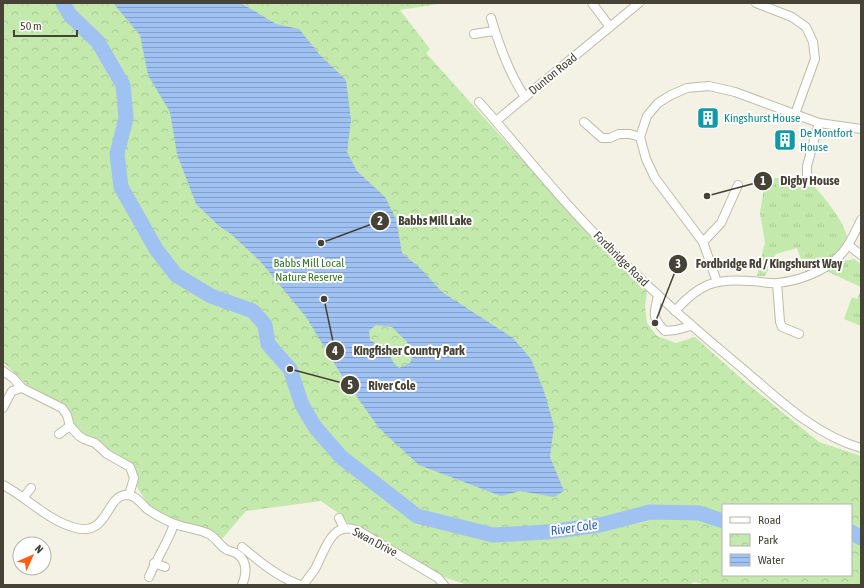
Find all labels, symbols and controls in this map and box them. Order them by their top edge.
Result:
scale bar [14,12,77,38]
text: 50 m [20,19,42,33]
street label: Dunton Road [526,50,580,98]
building icon: Kingshurst House [695,105,721,131]
place label: Kingshurst House [724,111,800,125]
place label: De Montfort House [800,126,853,154]
building icon: De Montfort House [772,127,798,153]
callout: Digby House [753,168,848,193]
text: Digby House [780,173,840,188]
text: 1 [760,174,766,188]
callout: Babbs Mill Lake [370,208,479,233]
text: Babbs Mill Lake [398,213,472,228]
text: 2 [377,214,383,228]
street label: Fordbridge Road [591,229,651,289]
callout: Fordbridge Rd / Kingshurst Way [668,251,851,276]
park label: Babbs Mill Local Nature Reserve [274,256,345,284]
text: Fordbridge Rd / Kingshurst Way [696,256,843,271]
text: 3 [675,257,681,271]
callout: Kingfisher Country Park [325,338,473,363]
text: Kingfisher Country Park [353,343,465,358]
text: 4 [331,344,338,358]
callout: River Cole [340,373,423,398]
text: 5 [347,378,353,392]
text: River Cole [368,378,416,393]
legend [722,504,852,576]
text: Road [758,513,781,527]
water label: River Cole [550,517,599,538]
street label: Swan Drive [350,524,400,560]
text: Park [758,533,779,547]
north arrow [12,536,52,576]
text: N [33,542,46,555]
text: Water [758,553,785,567]

